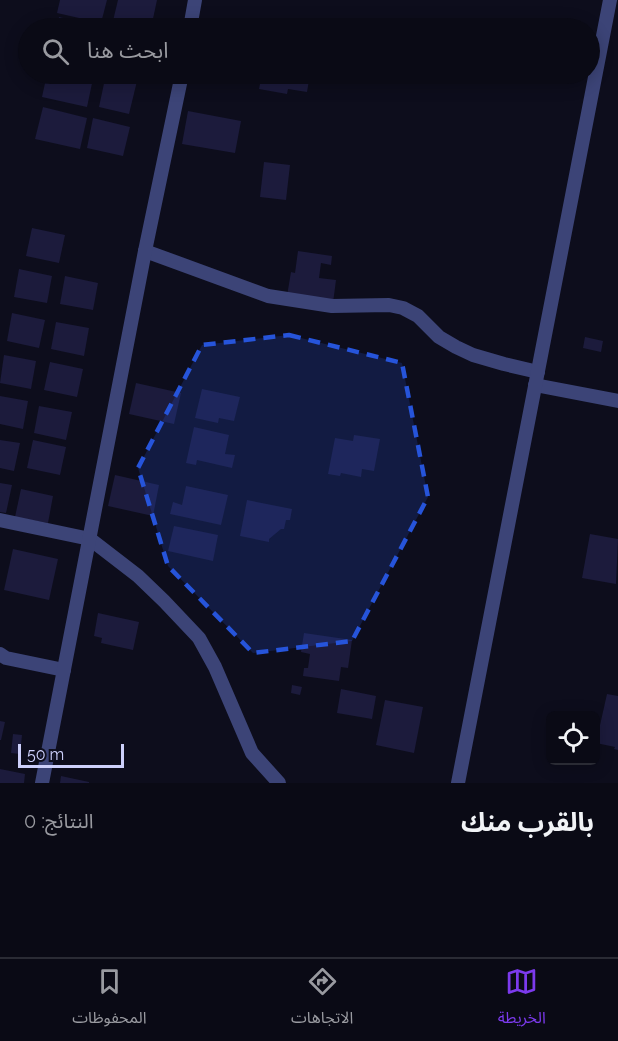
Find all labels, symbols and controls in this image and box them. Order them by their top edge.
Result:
search box [18,18,600,84]
icon: search [39,35,72,68]
text: ابحث هنا [87,37,168,63]
map controls [546,711,600,765]
button: locate [546,711,600,765]
scale bar [18,741,124,768]
text: 50 m [27,745,64,764]
text: بالقرب منك [461,807,594,837]
text: النتائج: 0 [24,809,94,833]
tab: المحفوظات [72,965,146,1035]
tab: الاتجاهات [291,965,353,1035]
tab: الخريطة [498,965,546,1035]

